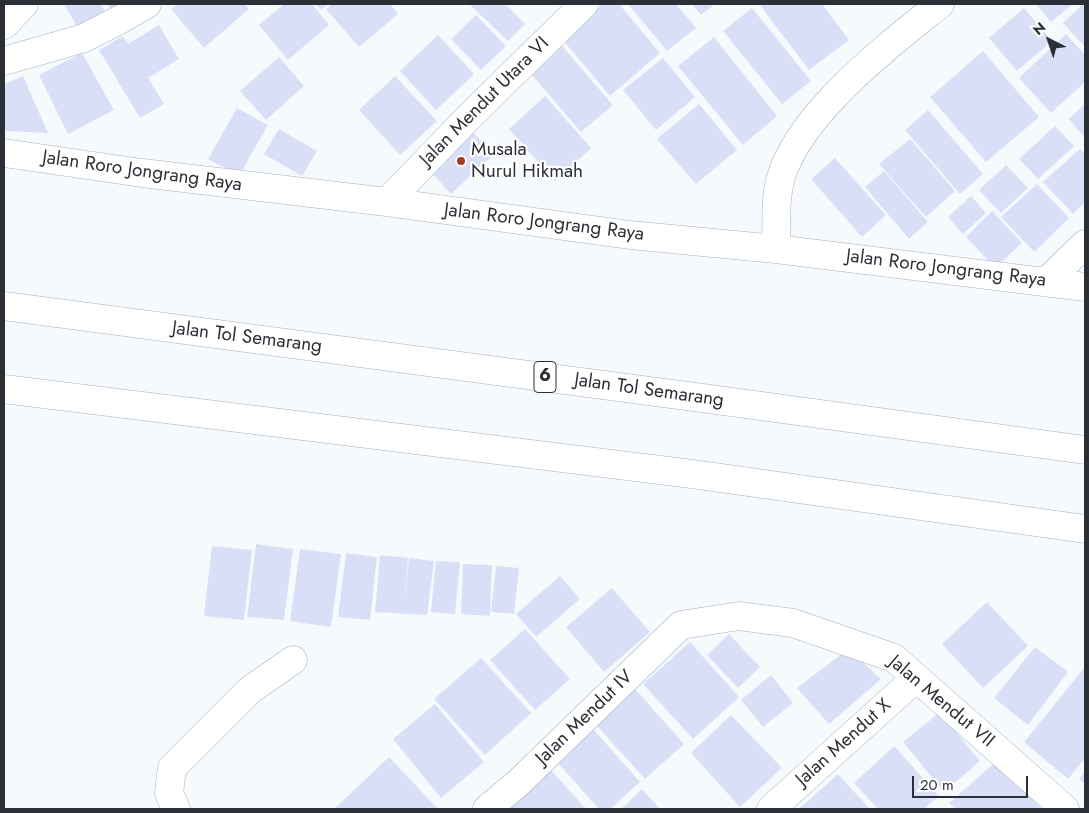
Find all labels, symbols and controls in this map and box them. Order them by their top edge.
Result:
north arrow [1024,15,1074,65]
text: N [1028,17,1050,40]
street label: Jalan Mendut Utara VI [416,33,554,171]
place label: Musala Nurul Hikmah [471,139,583,183]
street label: Jalan Roro Jongrang Raya [41,147,243,197]
marker: Musala Nurul Hikmah [455,155,467,167]
street label: Jalan Roro Jongrang Raya [443,199,645,247]
street label: Jalan Roro Jongrang Raya [845,245,1047,293]
street label: Jalan Tol Semarang [171,317,323,359]
road number: 6 [534,362,556,392]
street label: Jalan Tol Semarang [573,369,725,413]
street label: Jalan Mendut VII [884,651,998,753]
street label: Jalan Mendut IV [532,666,638,770]
street label: Jalan Mendut X [792,694,896,792]
scale bar [914,766,1030,798]
text: 20 m [920,774,954,796]

